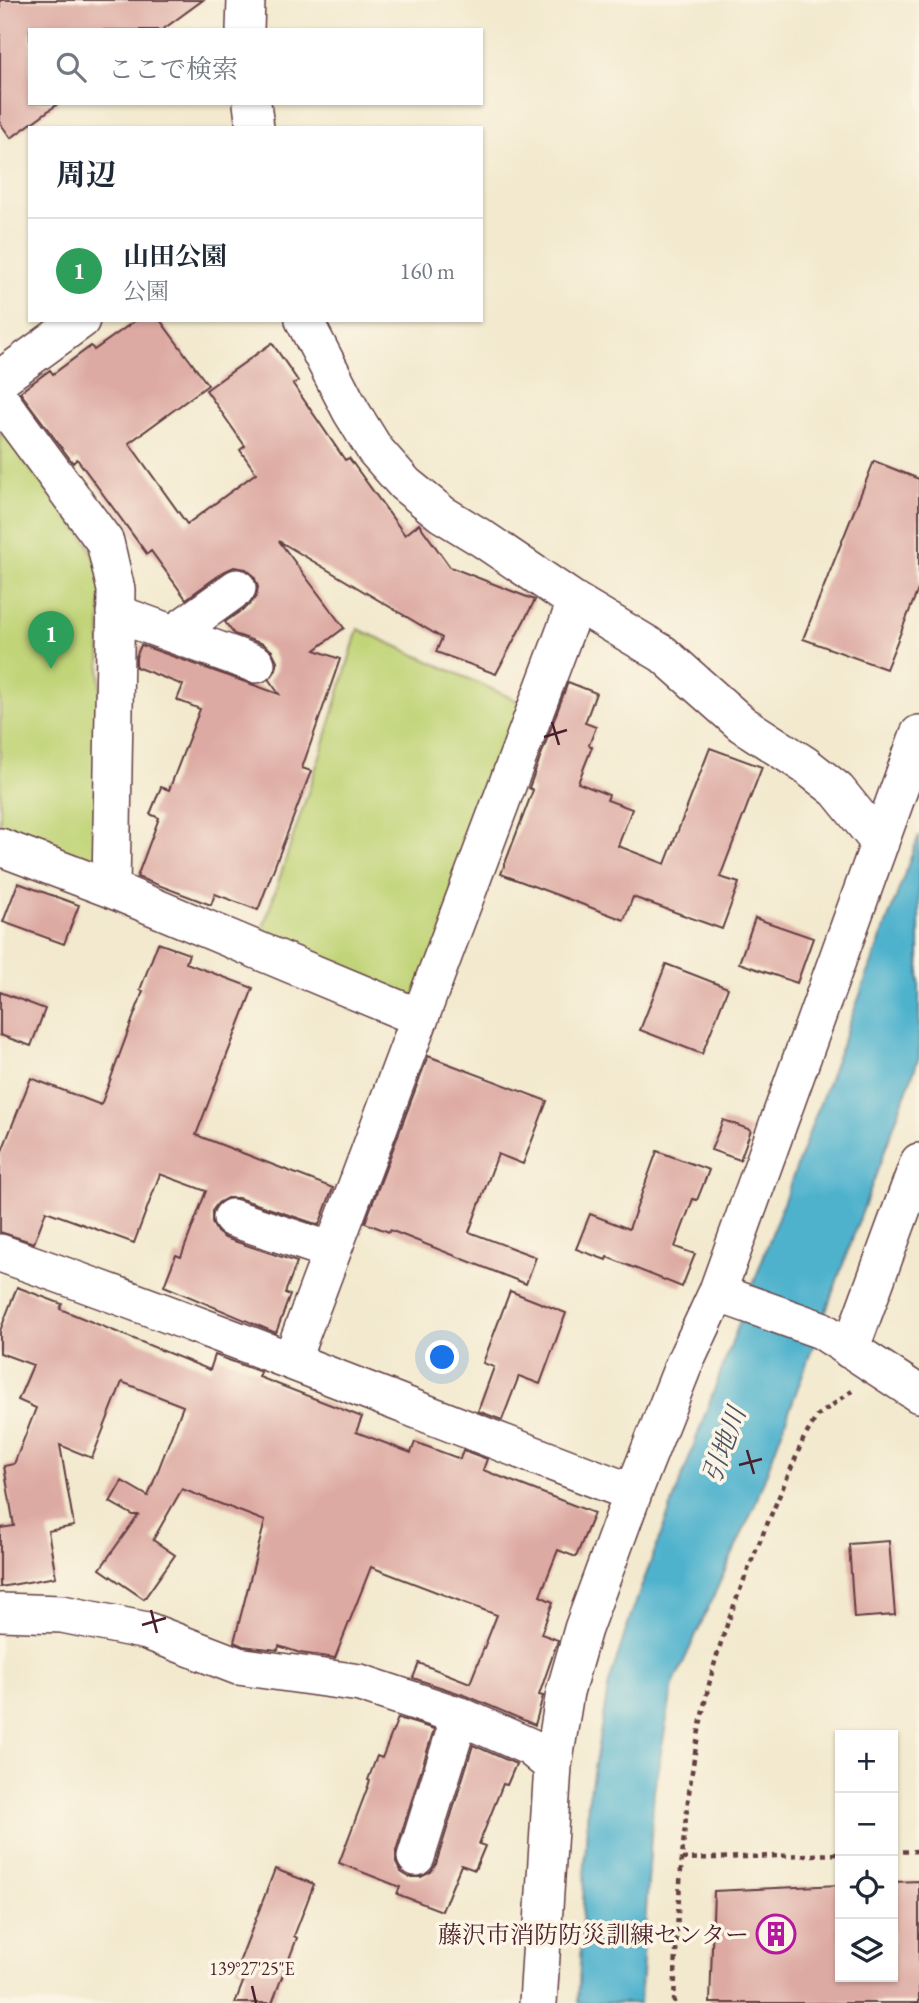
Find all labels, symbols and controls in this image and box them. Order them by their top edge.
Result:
search box [28,28,483,105]
icon: search [52,48,90,86]
text: ここで検索 [108,52,238,86]
text: 周辺 [56,155,116,194]
text: 山田公園 [123,239,227,273]
text: 1 [73,256,85,286]
text: 160 m [399,256,455,286]
text: 公園 [123,276,169,306]
pin: 1 [28,611,74,669]
your location [425,1340,459,1374]
water label: 引地川 [695,1400,754,1487]
map controls [835,1730,898,1982]
button: + [835,1730,898,1793]
button: − [835,1793,898,1856]
button: locate [835,1856,898,1919]
building icon: 藤沢市消防防災訓練センター [755,1913,797,1955]
place label: 藤沢市消防防災訓練センター [438,1919,749,1950]
button: layers [835,1919,898,1982]
text: 139°27'25"E [209,1957,295,1980]

